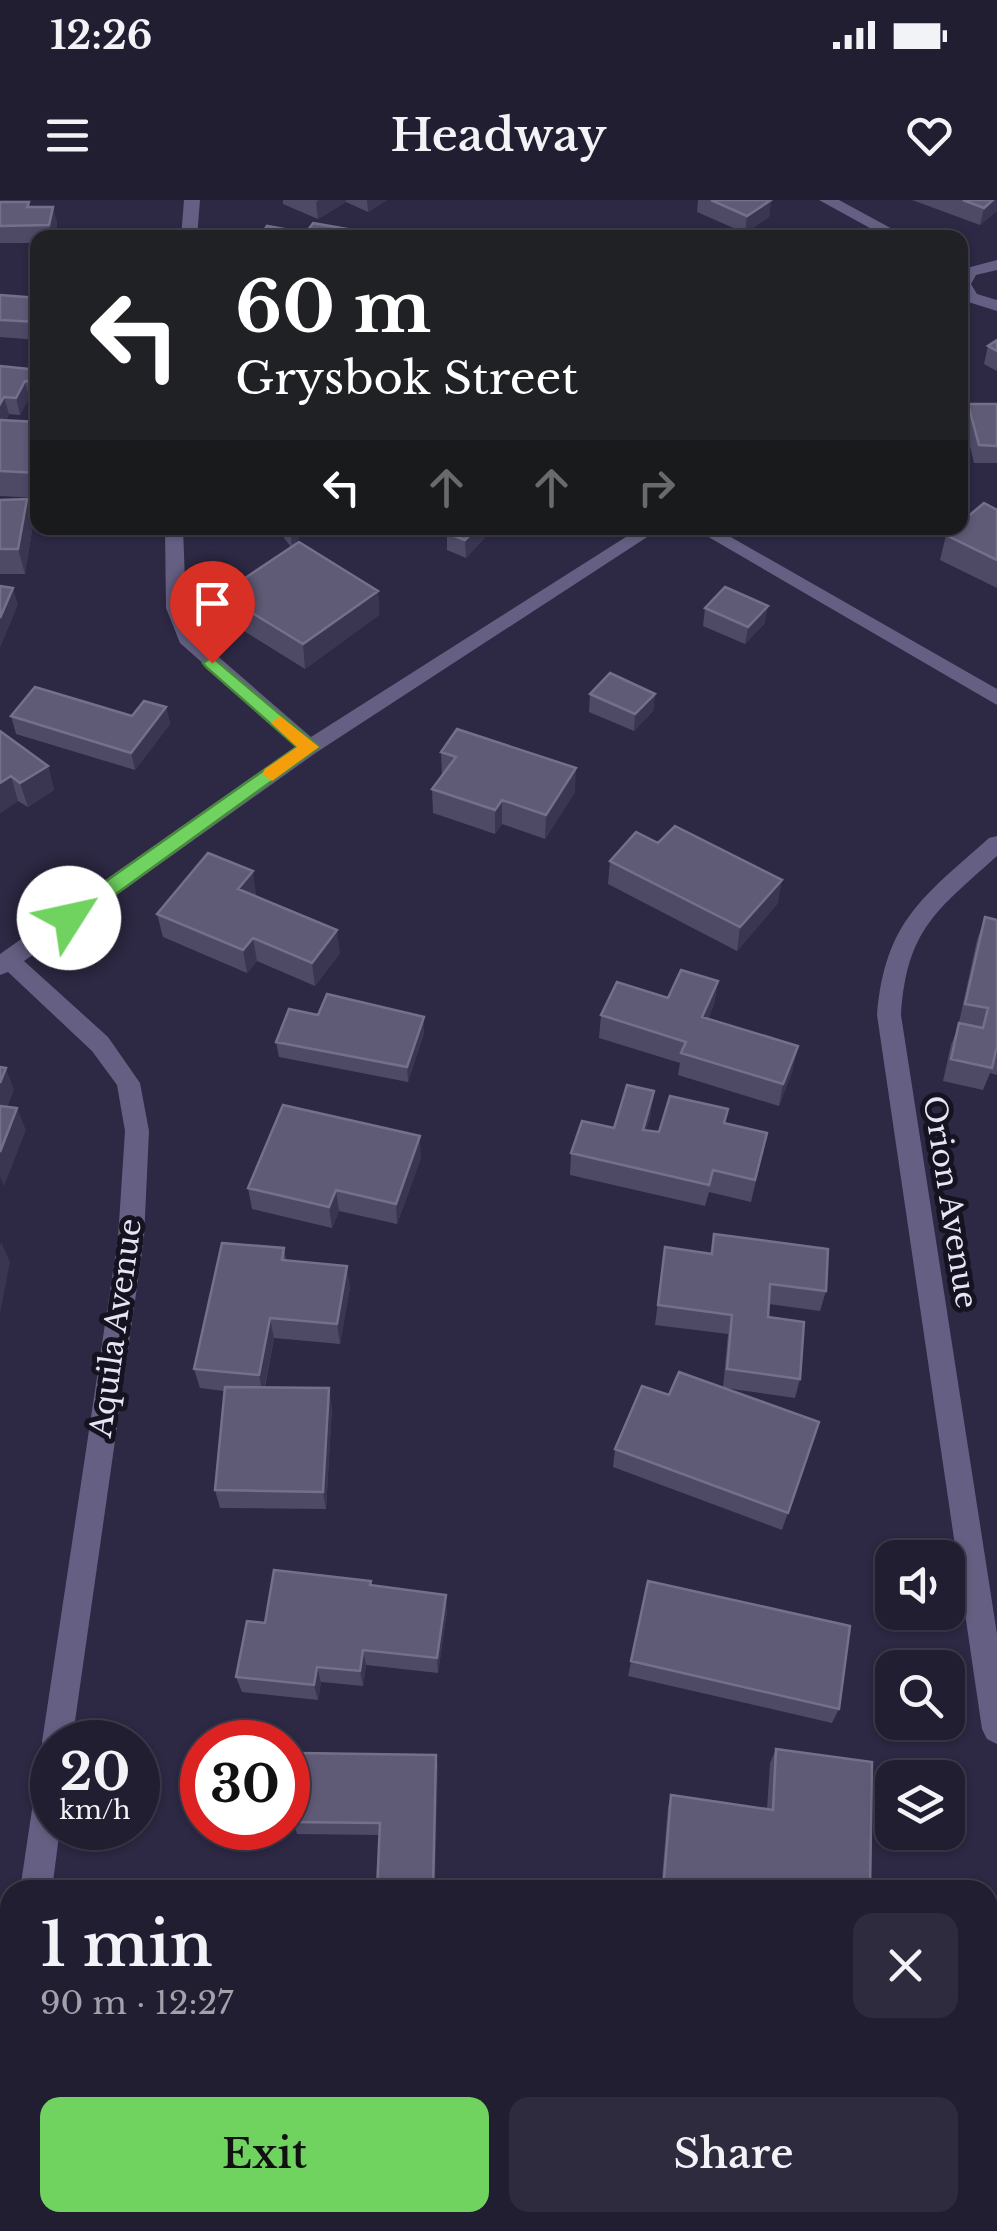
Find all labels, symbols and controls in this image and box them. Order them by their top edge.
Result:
text: 12:26 [50,12,152,59]
text: Headway [390,107,607,163]
icon: menu [40,108,95,163]
icon: heart [902,108,957,163]
text: 60 m [235,264,431,351]
icon: left [70,270,200,400]
text: Grysbok Street [235,350,578,406]
icon: left [314,460,369,515]
icon: ahead [419,460,474,515]
icon: ahead [524,460,579,515]
icon: right [629,460,684,515]
pin [170,561,255,664]
icon: arrive [185,576,240,631]
position arrow [17,866,121,970]
street label: Orion Avenue [915,1093,986,1311]
street label: Aquila Avenue [82,1216,149,1441]
map controls [875,1540,965,1850]
button: sound [875,1540,965,1630]
button: search [875,1650,965,1740]
speed limit sign: 30 [180,1720,310,1850]
text: 20 [60,1741,130,1804]
button: layers [875,1760,965,1850]
text: km/h [60,1795,130,1826]
text: 1 min [40,1908,213,1982]
button: close [853,1913,958,2018]
text: 90 m · 12:27 [40,1983,233,2023]
button: Exit [40,2097,489,2212]
button: Share [509,2097,958,2212]

